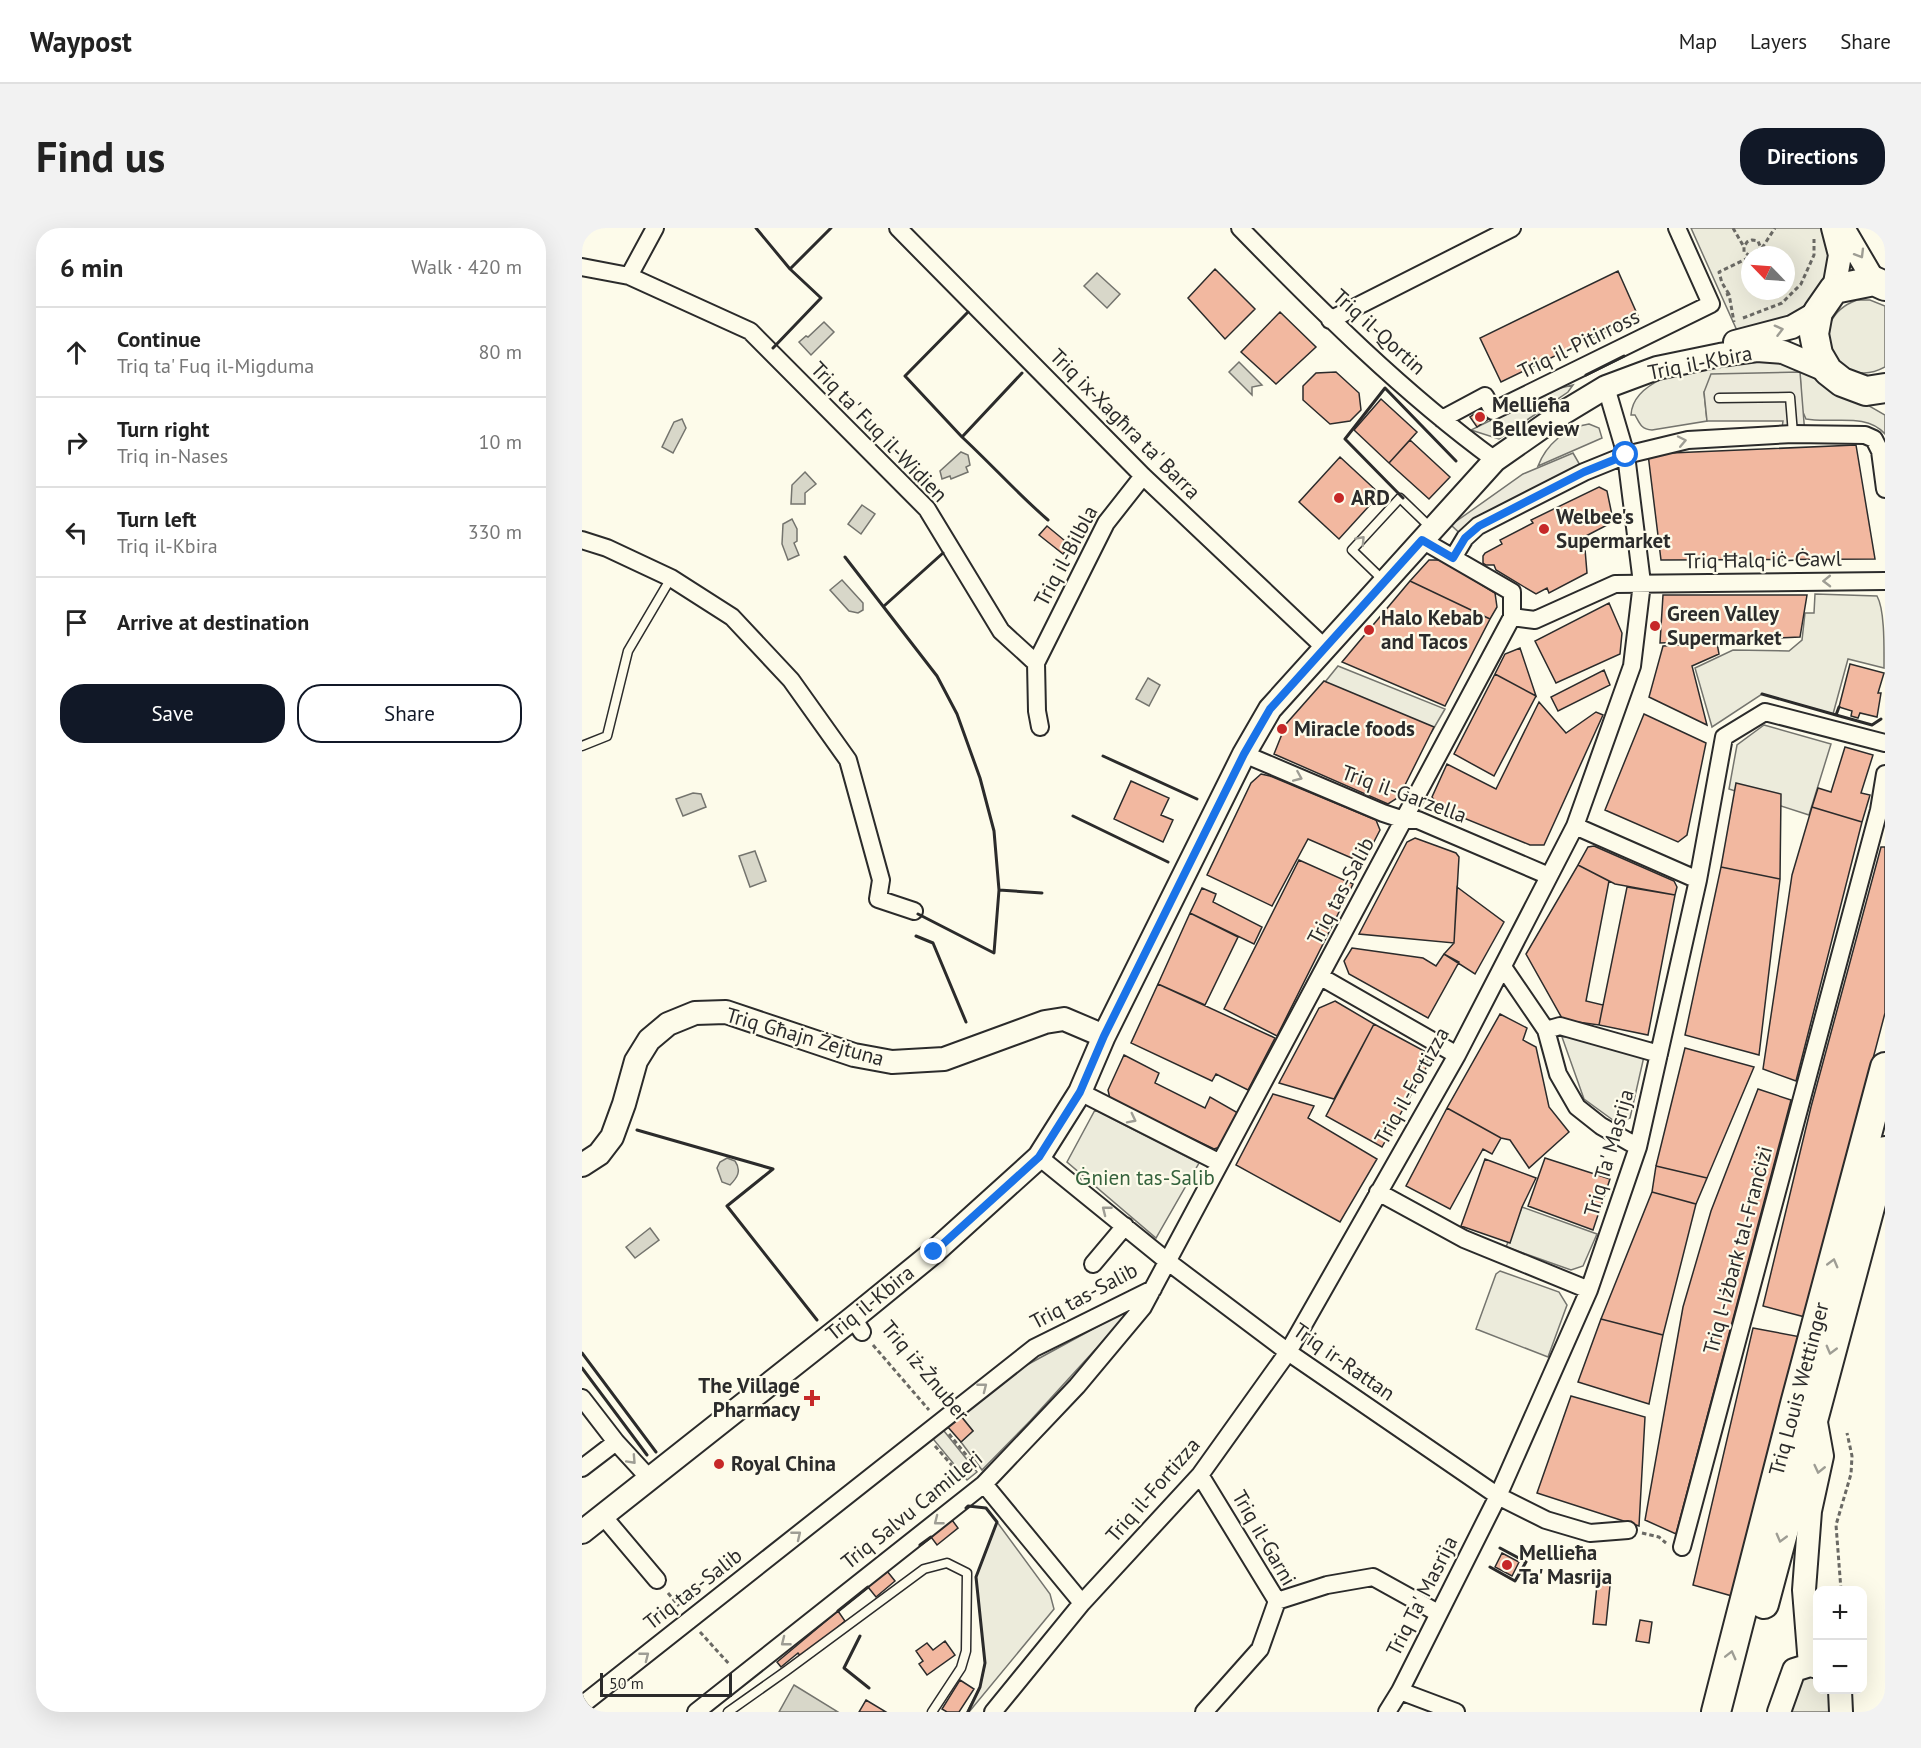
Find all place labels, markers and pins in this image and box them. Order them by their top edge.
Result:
place label: Mellieħa Belleview [1492,391,1580,442]
marker: Mellieħa Belleview [1473,410,1487,424]
place label: ARD [1351,484,1390,511]
marker: ARD [1332,491,1346,505]
place label: Welbee's Supermarket [1556,503,1671,554]
marker: Welbee's Supermarket [1537,522,1551,536]
place label: Green Valley Supermarket [1667,600,1782,651]
place label: Halo Kebab and Tacos [1381,604,1483,655]
marker: Green Valley Supermarket [1648,619,1662,633]
marker: Halo Kebab and Tacos [1362,623,1376,637]
place label: Miracle foods [1294,715,1415,742]
marker: Miracle foods [1275,722,1289,736]
place label: The Village Pharmacy [698,1372,801,1423]
marker: The Village Pharmacy [805,1391,819,1405]
place label: Royal China [731,1450,836,1477]
marker: Royal China [712,1457,726,1471]
place label: Mellieħa Ta' Masrija [1519,1539,1612,1590]
marker: Mellieħa Ta' Masrija [1500,1558,1514,1572]

